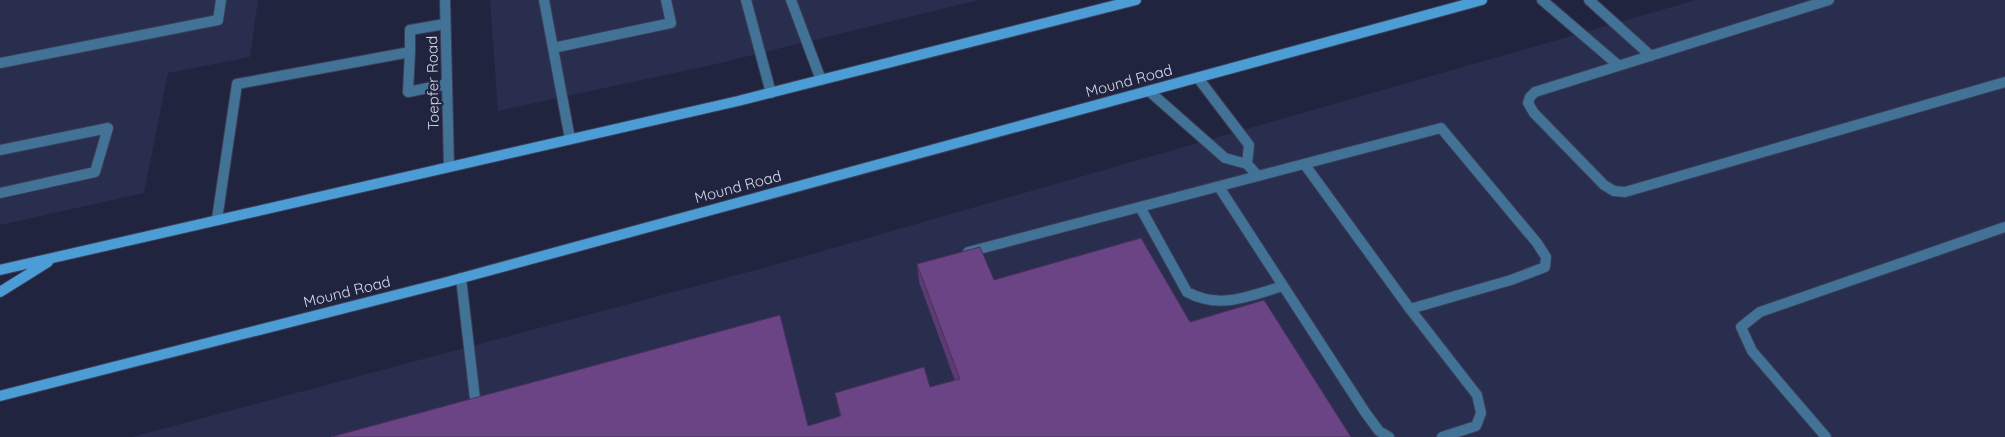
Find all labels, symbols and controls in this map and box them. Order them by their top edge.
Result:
street label: Toepfer Road [422,36,443,130]
street label: Mound Road [1083,60,1174,101]
street label: Mound Road [692,166,783,207]
street label: Mound Road [301,272,392,312]

